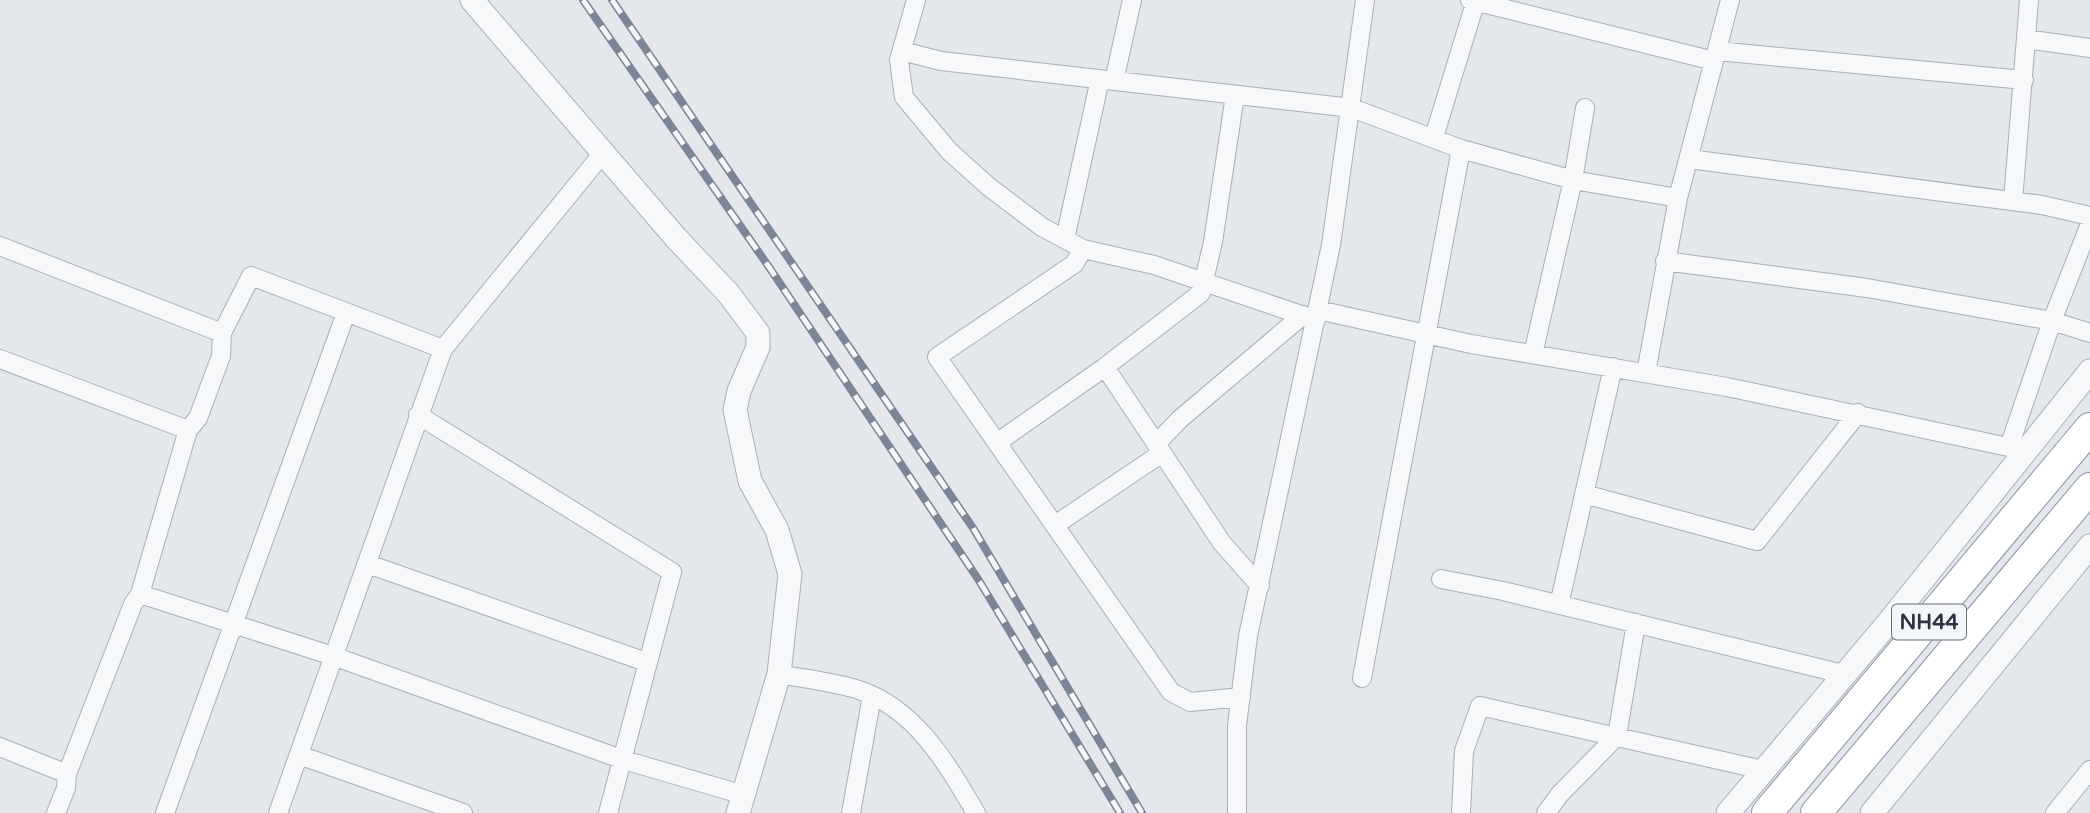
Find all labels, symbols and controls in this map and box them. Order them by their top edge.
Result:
road number: NH44 [1892,604,1966,640]

